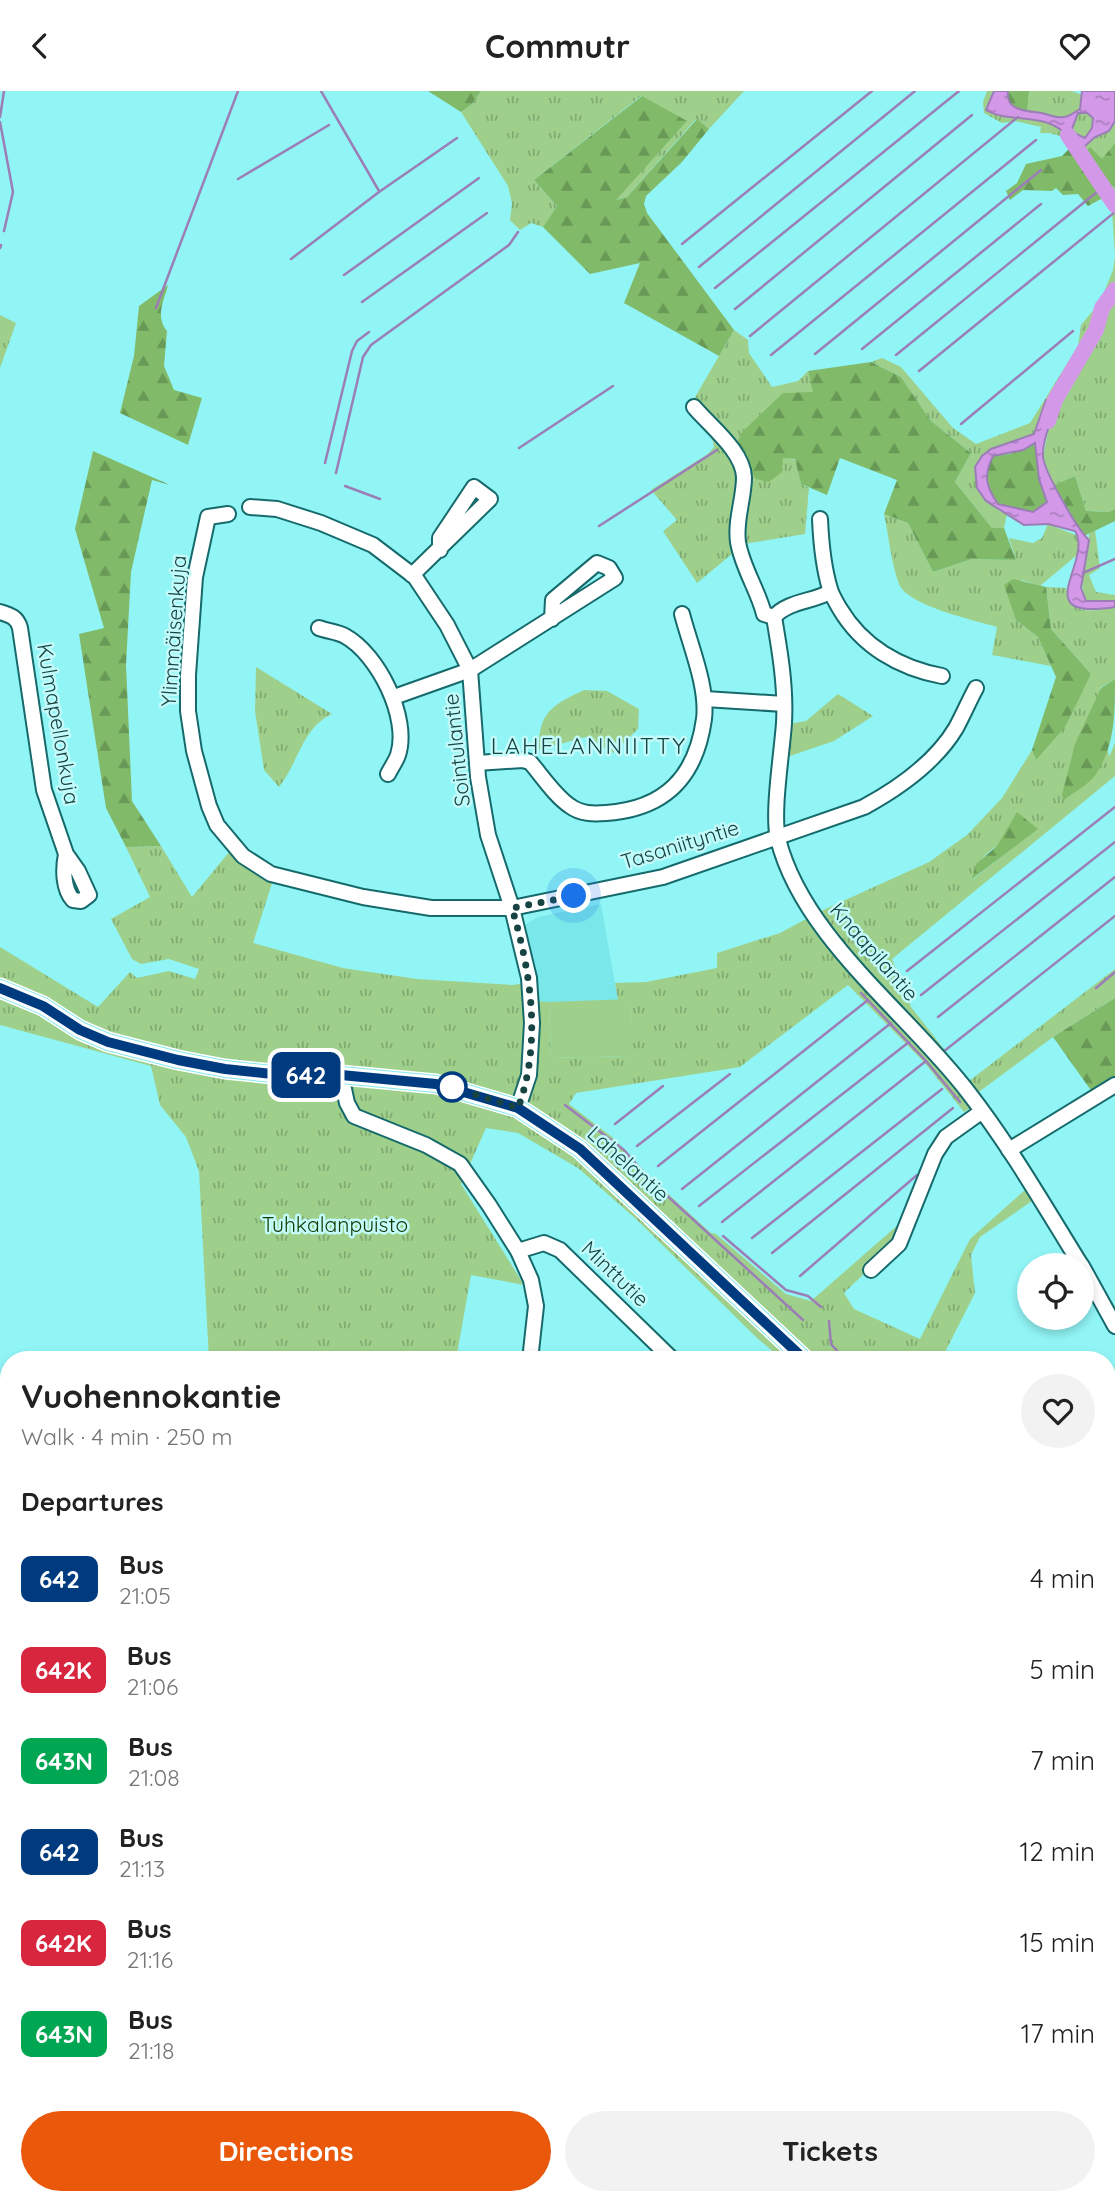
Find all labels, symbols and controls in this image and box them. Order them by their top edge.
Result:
text: Commutr [485,26,630,66]
icon: back [21,27,59,65]
icon: heart [1056,27,1094,65]
street label: Ylimmäisenkuja [155,554,191,708]
street label: Kulmapellonkuja [32,641,86,806]
street label: Sointulantie [437,692,475,808]
district label: LAHELANNIITTY [491,731,687,760]
street label: Tasaniityntie [618,814,742,874]
your location [556,878,591,913]
street label: Knaapilantie [825,897,925,1006]
line badge: 642 [266,1052,346,1098]
text: 642 [285,1060,327,1090]
unlabelled marker [437,1072,467,1102]
street label: Lahelantie [582,1120,675,1207]
park label: Tuhkalanpuisto [262,1211,408,1237]
street label: Minttutie [577,1235,655,1312]
map controls [1017,1253,1094,1330]
button: locate [1017,1253,1094,1330]
button: heart [1021,1374,1095,1448]
text: Vuohennokantie [21,1375,282,1416]
text: Walk · 4 min · 250 m [21,1422,232,1451]
text: Departures [21,1485,164,1518]
text: Bus [119,1548,164,1581]
text: 4 min [1030,1562,1095,1595]
text: 642 [39,1564,80,1594]
text: 21:05 [119,1581,171,1610]
text: Bus [127,1639,172,1672]
text: 5 min [1029,1653,1095,1686]
text: 642K [35,1655,92,1685]
text: 21:06 [127,1672,178,1701]
text: Bus [128,1730,173,1763]
text: 7 min [1030,1744,1095,1777]
text: 643N [35,1746,93,1776]
text: 21:08 [128,1763,180,1792]
text: Bus [119,1821,164,1854]
text: 12 min [1020,1835,1095,1868]
text: 642 [39,1837,80,1867]
text: 21:13 [119,1854,165,1883]
text: Bus [127,1912,172,1945]
text: 15 min [1020,1926,1095,1959]
text: 642K [35,1928,92,1958]
text: 21:16 [127,1945,173,1974]
text: Bus [128,2003,173,2036]
text: 17 min [1021,2017,1095,2050]
text: 643N [35,2019,93,2049]
text: 21:18 [128,2036,174,2065]
button: Directions [21,2111,551,2191]
button: Tickets [565,2111,1095,2191]

